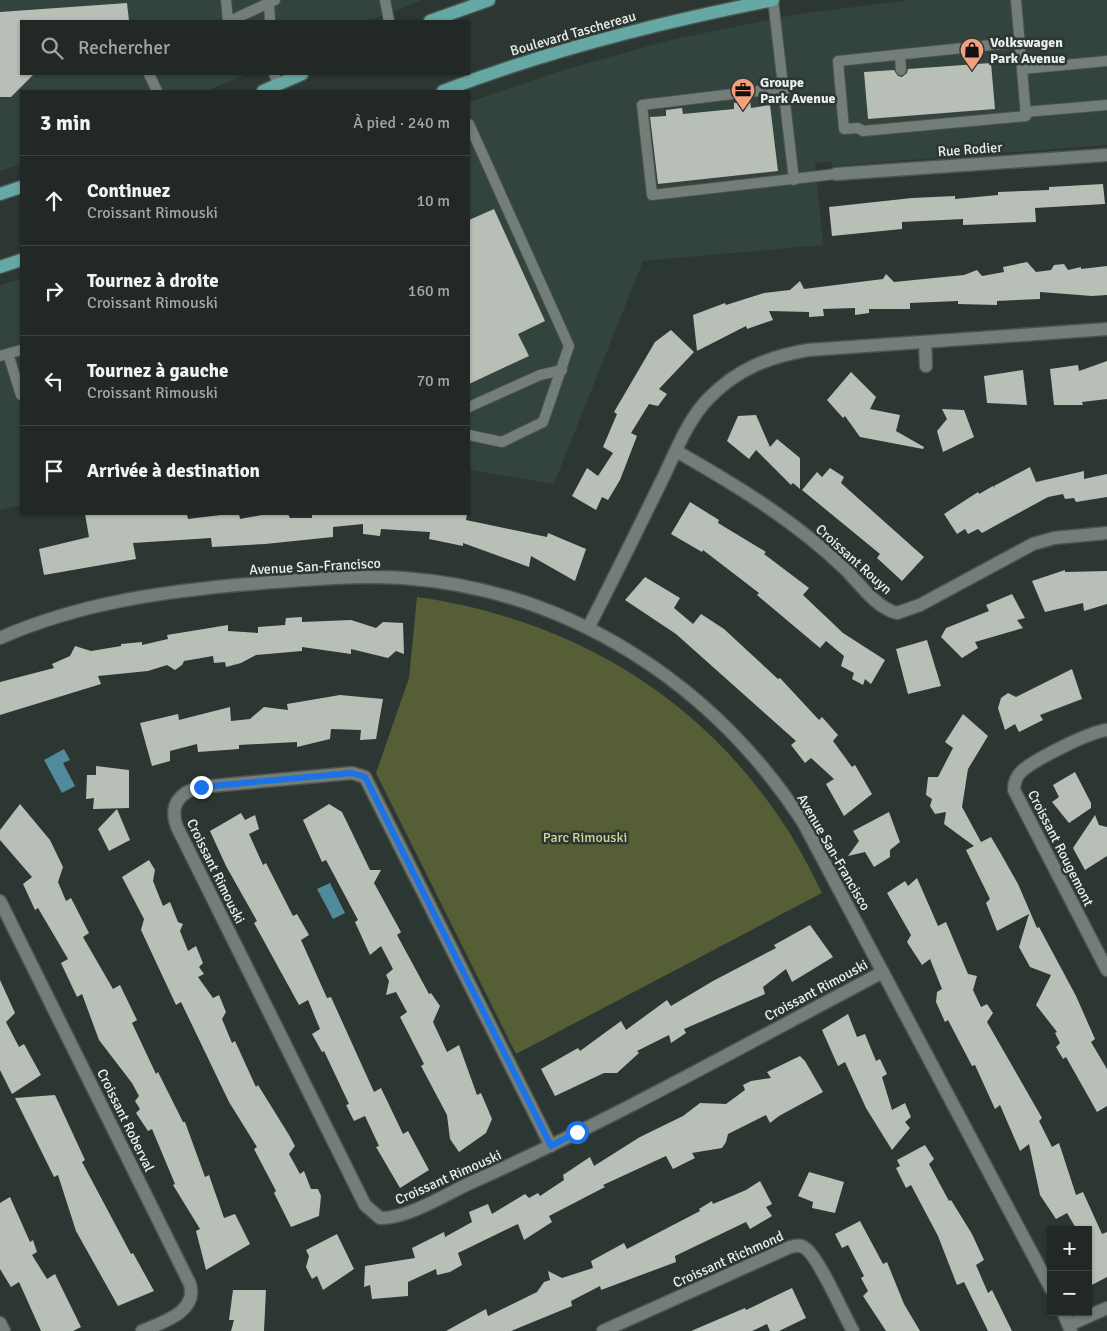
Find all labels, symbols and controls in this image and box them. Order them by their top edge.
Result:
street label: Boulevard Taschereau [508,7,638,60]
search box [20,20,470,75]
icon: search [38,34,66,62]
place label: Volkswagen Park Avenue [990,34,1066,67]
text: Rechercher [78,36,170,60]
shop icon: Volkswagen Park Avenue [959,37,985,71]
place label: Groupe Park Avenue [760,74,836,107]
office icon: Groupe Park Avenue [730,77,756,111]
text: 3 min [40,110,91,136]
text: À pied · 240 m [353,113,450,133]
street label: Rue Rodier [937,139,1004,160]
text: Continuez [87,179,170,203]
icon: ahead [40,187,68,215]
text: 10 m [416,191,450,211]
text: Croissant Rimouski [87,203,218,223]
text: Tournez à droite [87,269,219,293]
icon: right [40,277,68,305]
text: 160 m [408,281,450,301]
text: Croissant Rimouski [87,293,218,313]
text: Tournez à gauche [87,359,228,383]
icon: left [40,367,68,395]
text: 70 m [416,371,450,391]
text: Croissant Rimouski [87,383,218,403]
icon: arrive [40,457,68,485]
text: Arrivée à destination [87,459,260,483]
street label: Croissant Rouyn [812,521,895,598]
street label: Avenue San-Francisco [249,555,381,578]
route end [190,776,213,799]
street label: Croissant Rougemont [1024,787,1097,909]
street label: Avenue San-Francisco [793,791,874,913]
street label: Croissant Rimouski [183,816,248,926]
park label: Parc Rimouski [543,829,627,846]
street label: Croissant Rimouski [762,956,871,1025]
street label: Croissant Roberval [93,1066,158,1174]
route start [566,1121,589,1144]
street label: Croissant Rimouski [392,1146,504,1209]
map controls [1047,1226,1092,1316]
button: + [1047,1226,1092,1271]
street label: Croissant Richmond [670,1227,786,1291]
button: − [1047,1271,1092,1316]

